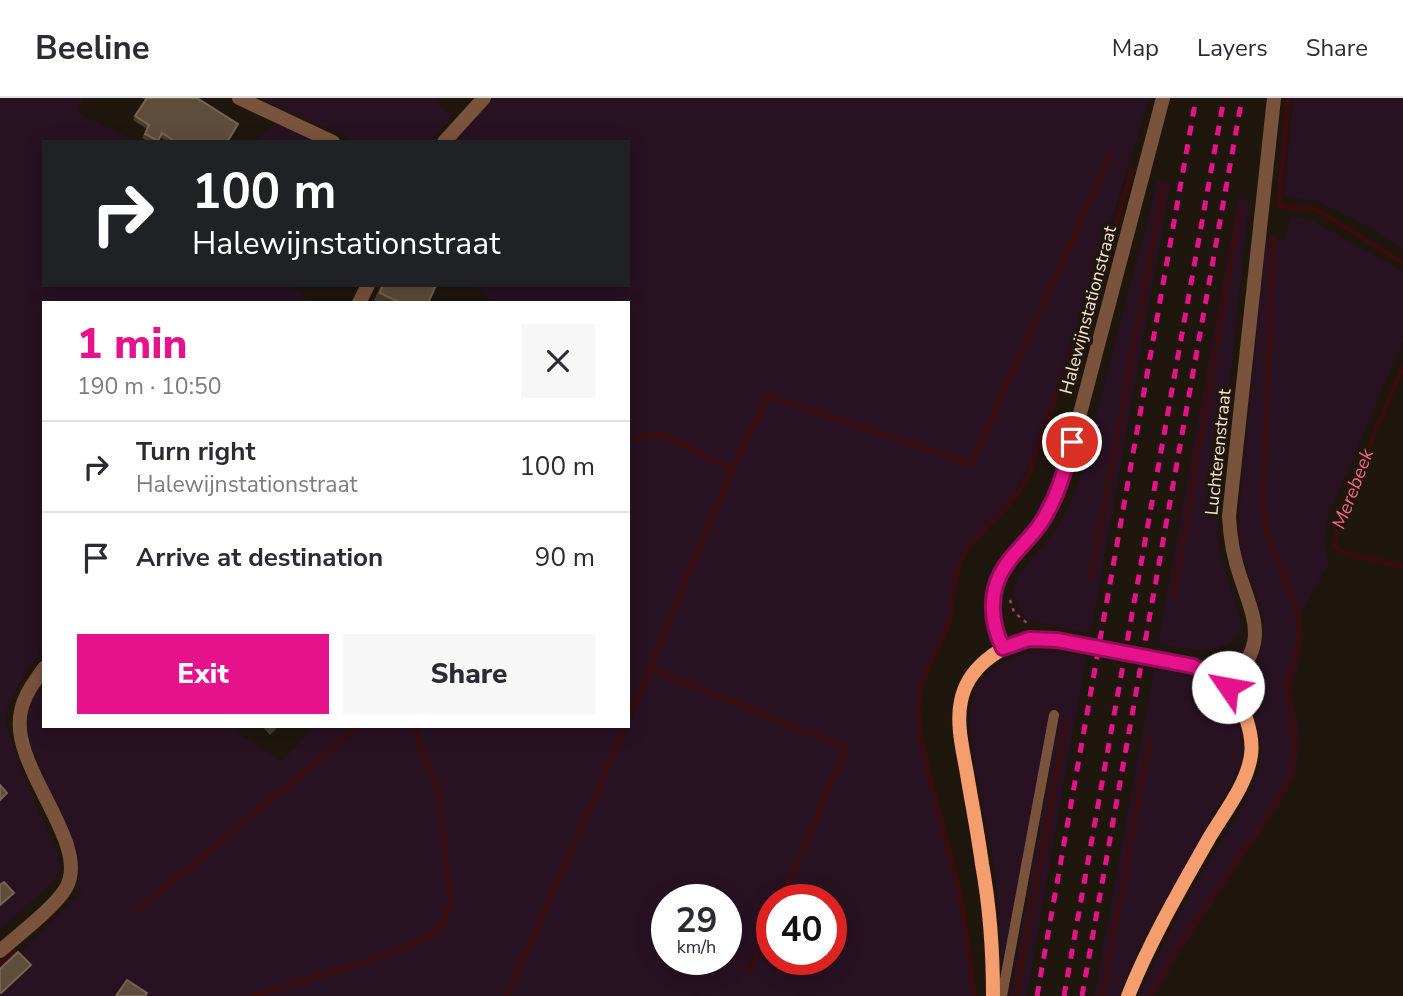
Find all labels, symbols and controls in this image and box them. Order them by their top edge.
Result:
text: Beeline [35,26,150,71]
text: Map [1112,32,1159,64]
text: Layers [1197,32,1268,64]
text: Share [1306,32,1368,64]
text: 100 m [192,158,336,225]
icon: right [77,168,168,259]
text: Halewijnstationstraat [192,222,500,265]
street label: Halewijnstationstraat [1054,222,1122,397]
text: 1 min [77,316,187,373]
button: close [521,324,595,398]
text: 190 m · 10:50 [77,371,222,402]
street label: Luchterenstraat [1199,387,1237,516]
pin [1042,412,1102,472]
icon: arrive [1053,423,1091,461]
text: Turn right [136,434,255,469]
water label: Merebeek [1326,445,1380,533]
icon: right [77,448,115,486]
text: 100 m [519,449,595,484]
text: Halewijnstationstraat [136,469,358,500]
icon: arrive [77,539,115,577]
text: Arrive at destination [136,540,383,575]
text: 90 m [535,540,595,575]
button: Exit [77,634,329,714]
button: Share [343,634,595,714]
position arrow [1191,650,1265,724]
speed limit sign: 40 [756,884,847,975]
text: 29 [675,897,718,944]
text: km/h [677,935,716,959]

